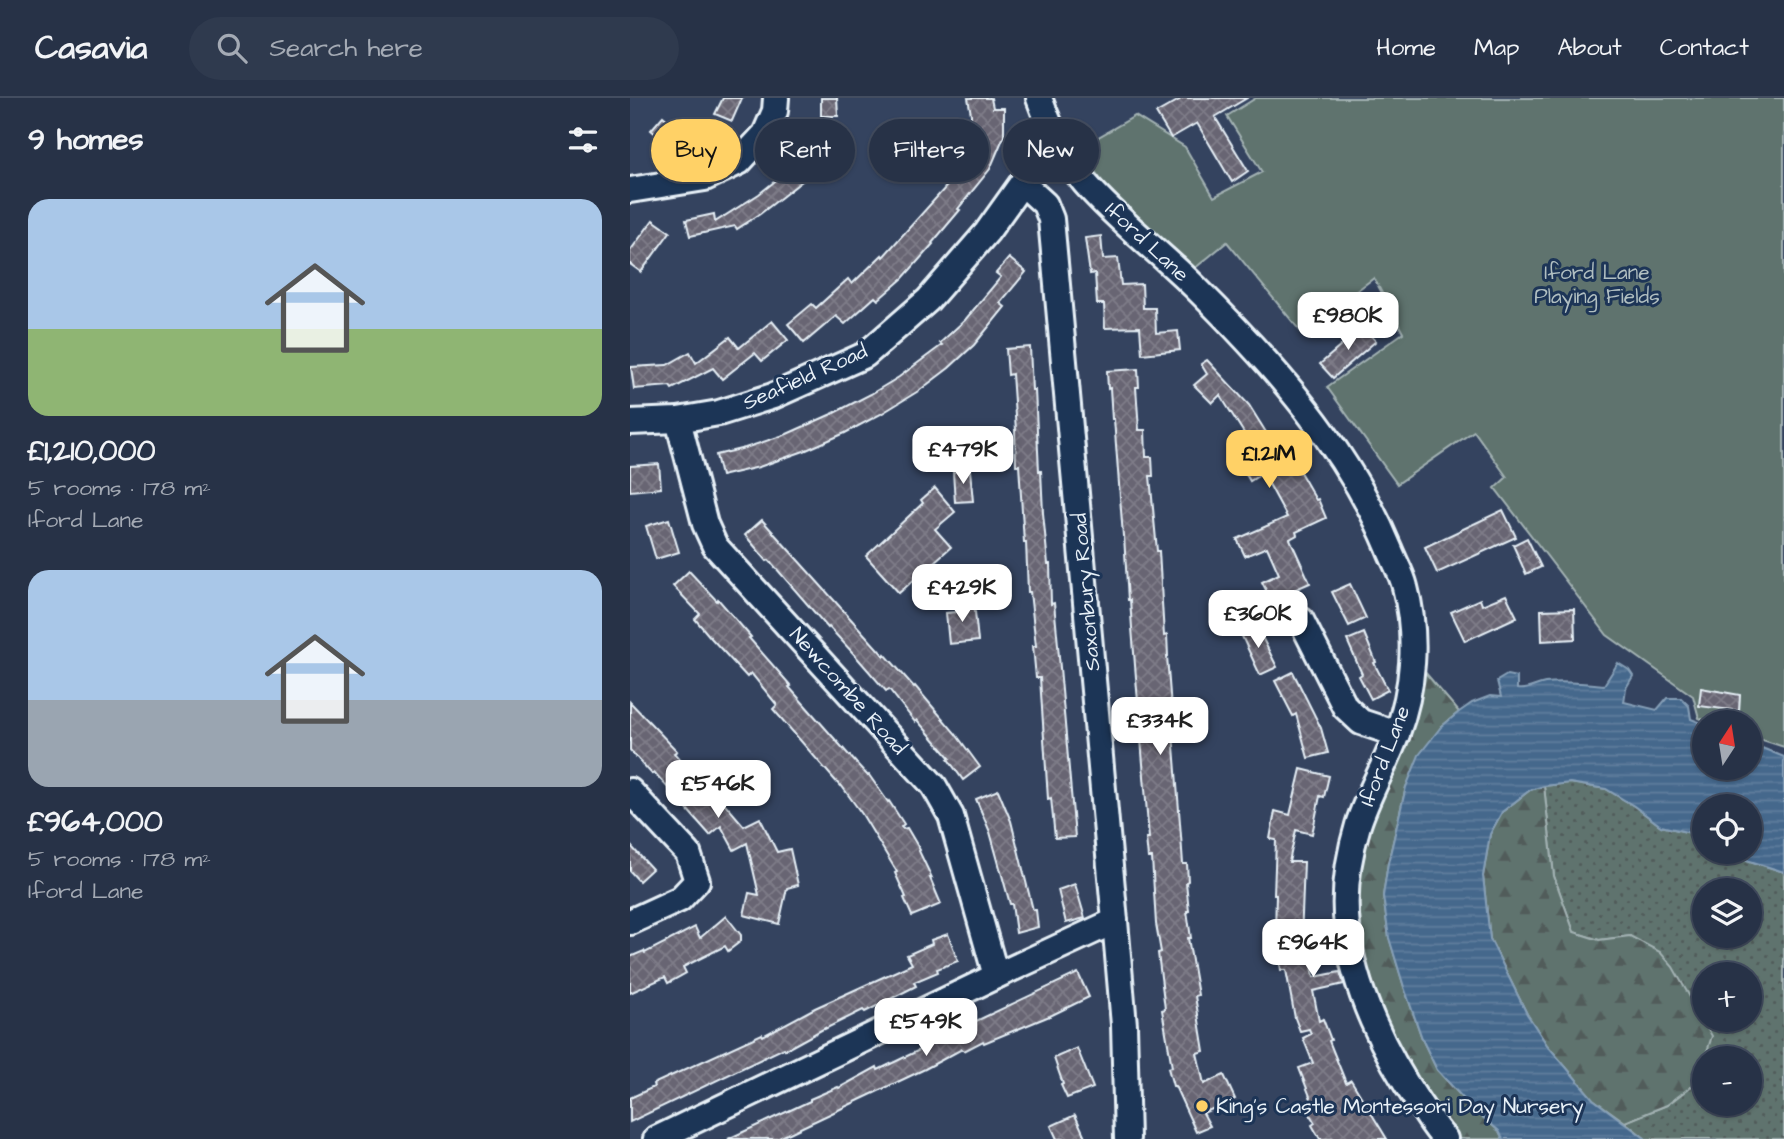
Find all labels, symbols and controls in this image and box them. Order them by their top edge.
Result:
search box [189,17,679,80]
text: Casavia [35,25,147,71]
icon: search [213,29,251,67]
text: Search here [269,30,423,66]
text: Home [1376,31,1436,65]
text: Map [1474,31,1519,65]
text: About [1557,31,1622,65]
text: Contact [1660,31,1749,65]
text: 9 homes [28,119,143,161]
chip: Buy [651,119,741,182]
chip: Rent [755,119,855,182]
chip: Filters [869,119,989,182]
chip: New [1003,119,1099,182]
icon: filters [564,121,602,159]
street label: Iford Lane [1099,195,1195,289]
icon: home [252,245,378,371]
park label: Iford Lane Playing Fields [1534,258,1660,313]
pin: £980K [1299,292,1397,352]
text: £980K [1314,299,1382,331]
street label: Seafield Road [738,337,872,417]
pin: £479K [914,426,1012,486]
text: £1,210,000 [28,430,155,472]
pin: £1.21M [1212,430,1326,490]
text: £479K [928,433,998,465]
text: £1.21M [1242,437,1296,469]
text: 5 rooms · 178 m² [28,472,211,504]
text: Iford Lane [28,504,143,536]
street label: Saxonbury Road [1065,511,1109,672]
pin: £429K [913,564,1011,624]
text: £429K [928,571,996,603]
pin: £360K [1209,590,1307,650]
text: £360K [1225,597,1291,629]
icon: home [252,616,378,742]
street label: Newcombe Road [783,621,913,761]
pin: £334K [1111,698,1209,757]
street label: Iford Lane [1353,702,1417,810]
text: £334K [1127,704,1193,736]
north arrow [1692,710,1762,780]
map controls [1692,710,1762,1116]
pin: £546K [669,760,767,820]
text: £546K [682,767,754,799]
button: locate [1692,794,1762,864]
text: £964,000 [28,801,163,843]
text: 5 rooms · 178 m² [28,843,211,875]
text: Iford Lane [28,875,143,907]
button: layers [1692,878,1762,948]
pin: £964K [1264,920,1362,979]
text: £964K [1278,926,1348,958]
button: + [1692,962,1762,1032]
pin: £549K [877,998,975,1058]
text: £549K [890,1005,962,1037]
button: − [1692,1046,1762,1116]
place label: King's Castle Montessori Day Nursery [1216,1092,1584,1123]
marker: King's Castle Montessori Day Nursery [1194,1098,1210,1114]

